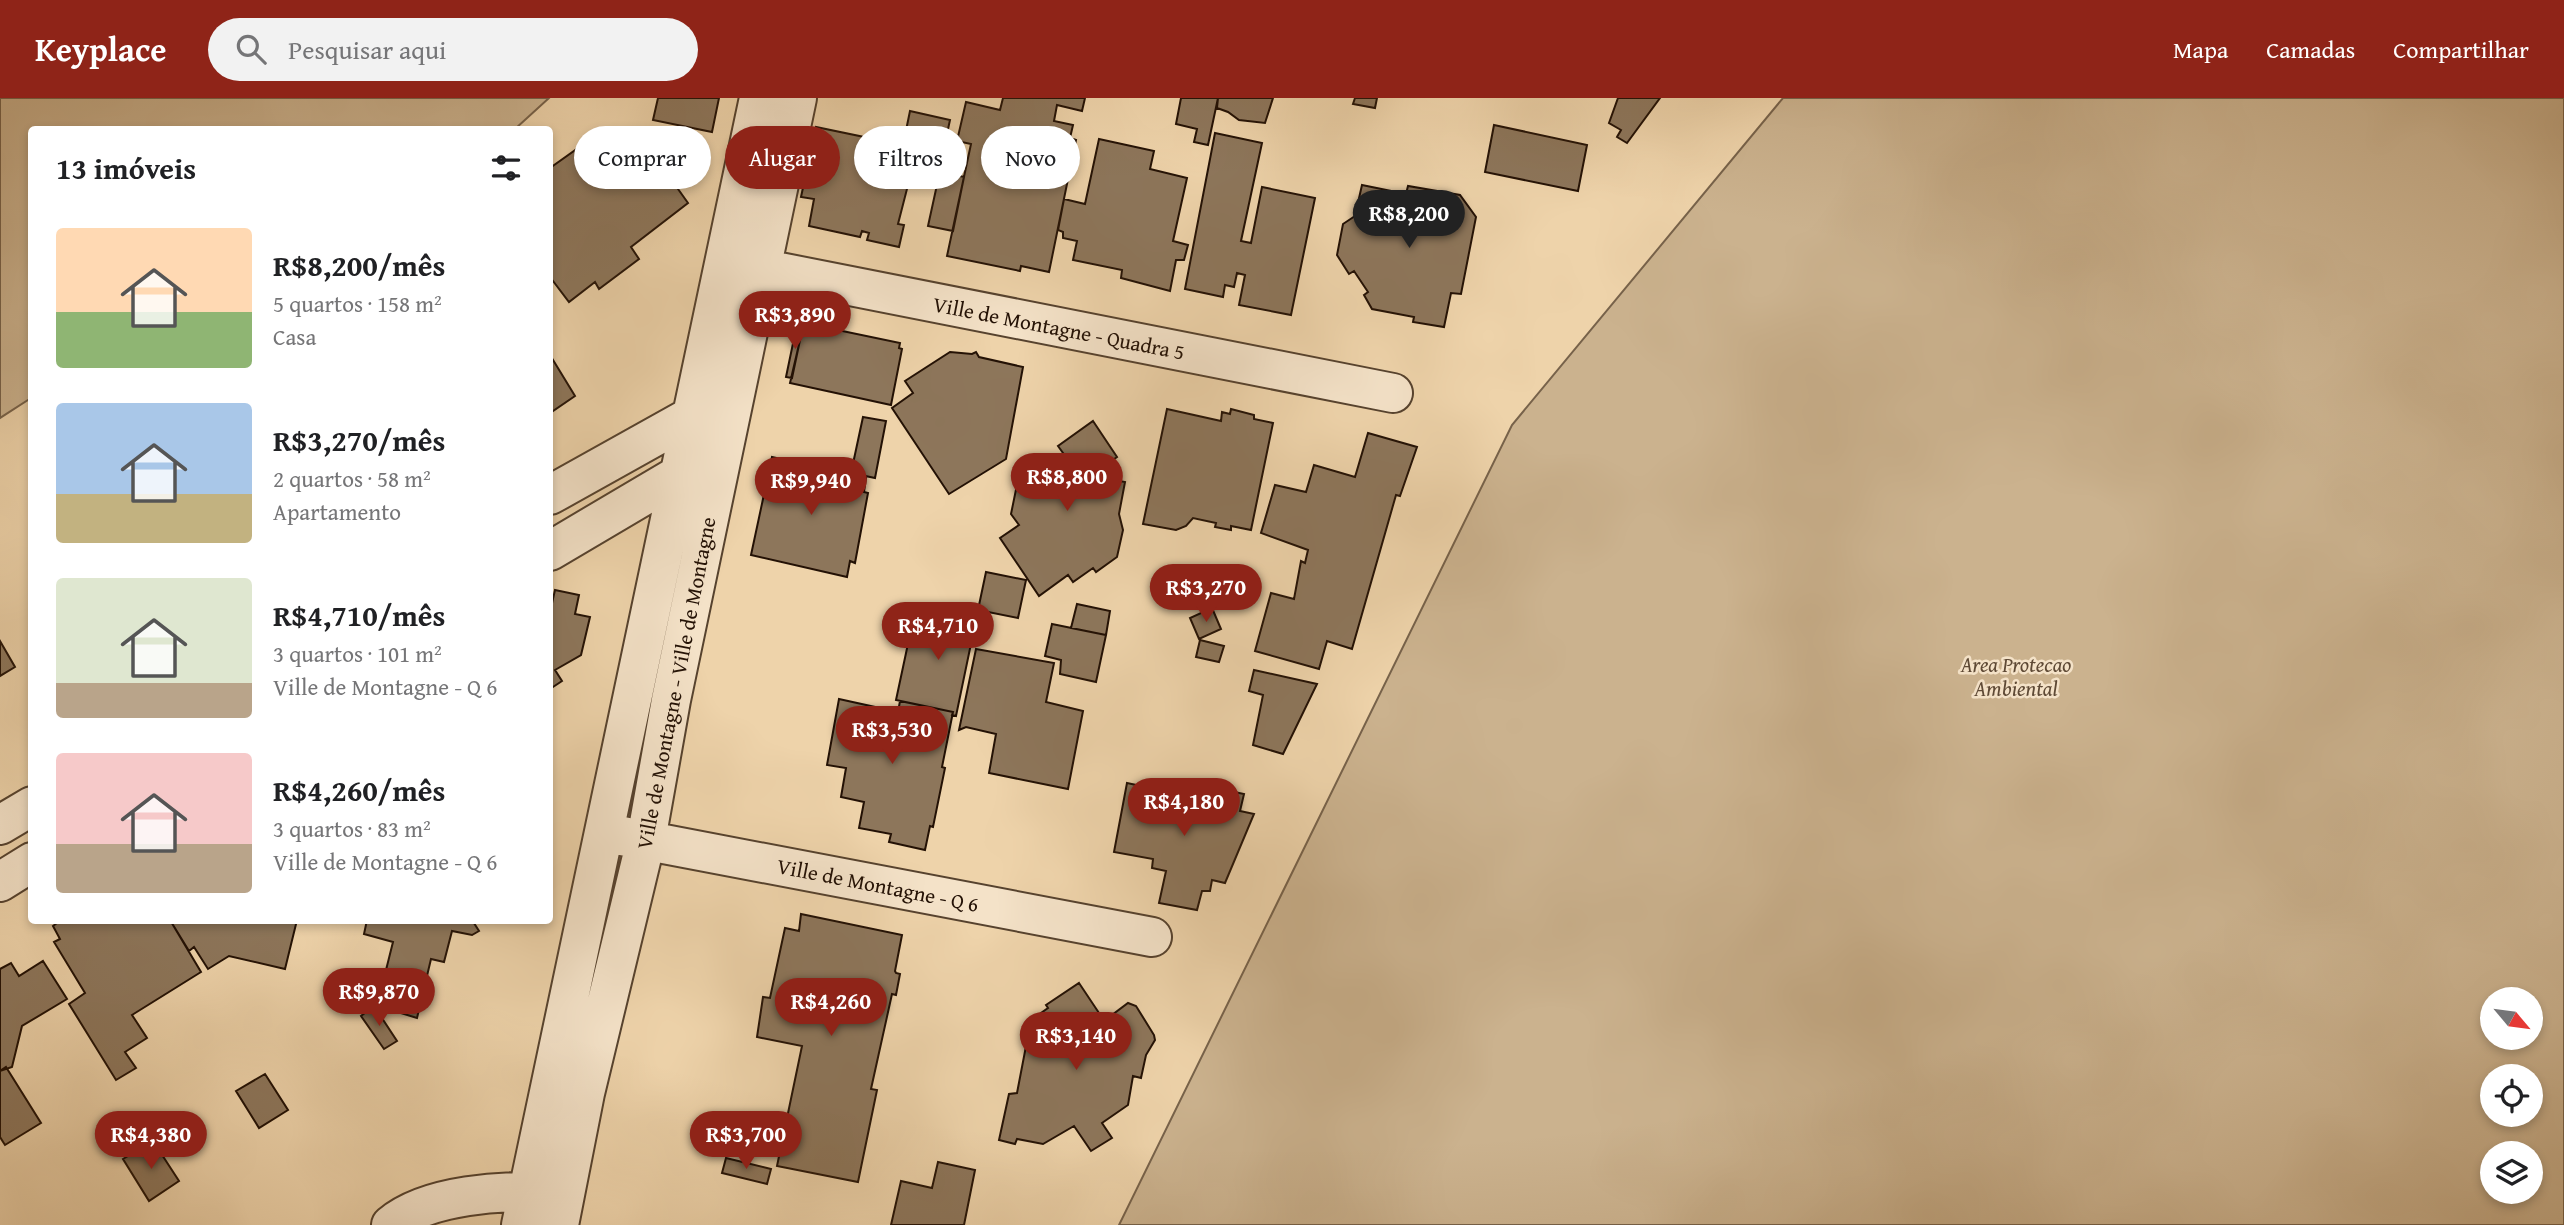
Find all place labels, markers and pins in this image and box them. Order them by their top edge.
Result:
pin: R$8,200 [1344,190,1474,250]
pin: R$3,890 [730,292,860,351]
pin: R$8,800 [1002,454,1132,513]
pin: R$9,940 [746,458,876,517]
pin: R$3,270 [1141,564,1271,624]
pin: R$4,710 [873,602,1003,662]
pin: R$3,530 [827,706,957,766]
pin: R$4,180 [1119,778,1249,838]
pin: R$9,870 [314,968,444,1028]
pin: R$4,260 [766,978,896,1038]
pin: R$3,140 [1011,1012,1141,1072]
pin: R$4,380 [86,1112,216,1171]
pin: R$3,700 [681,1112,811,1171]

